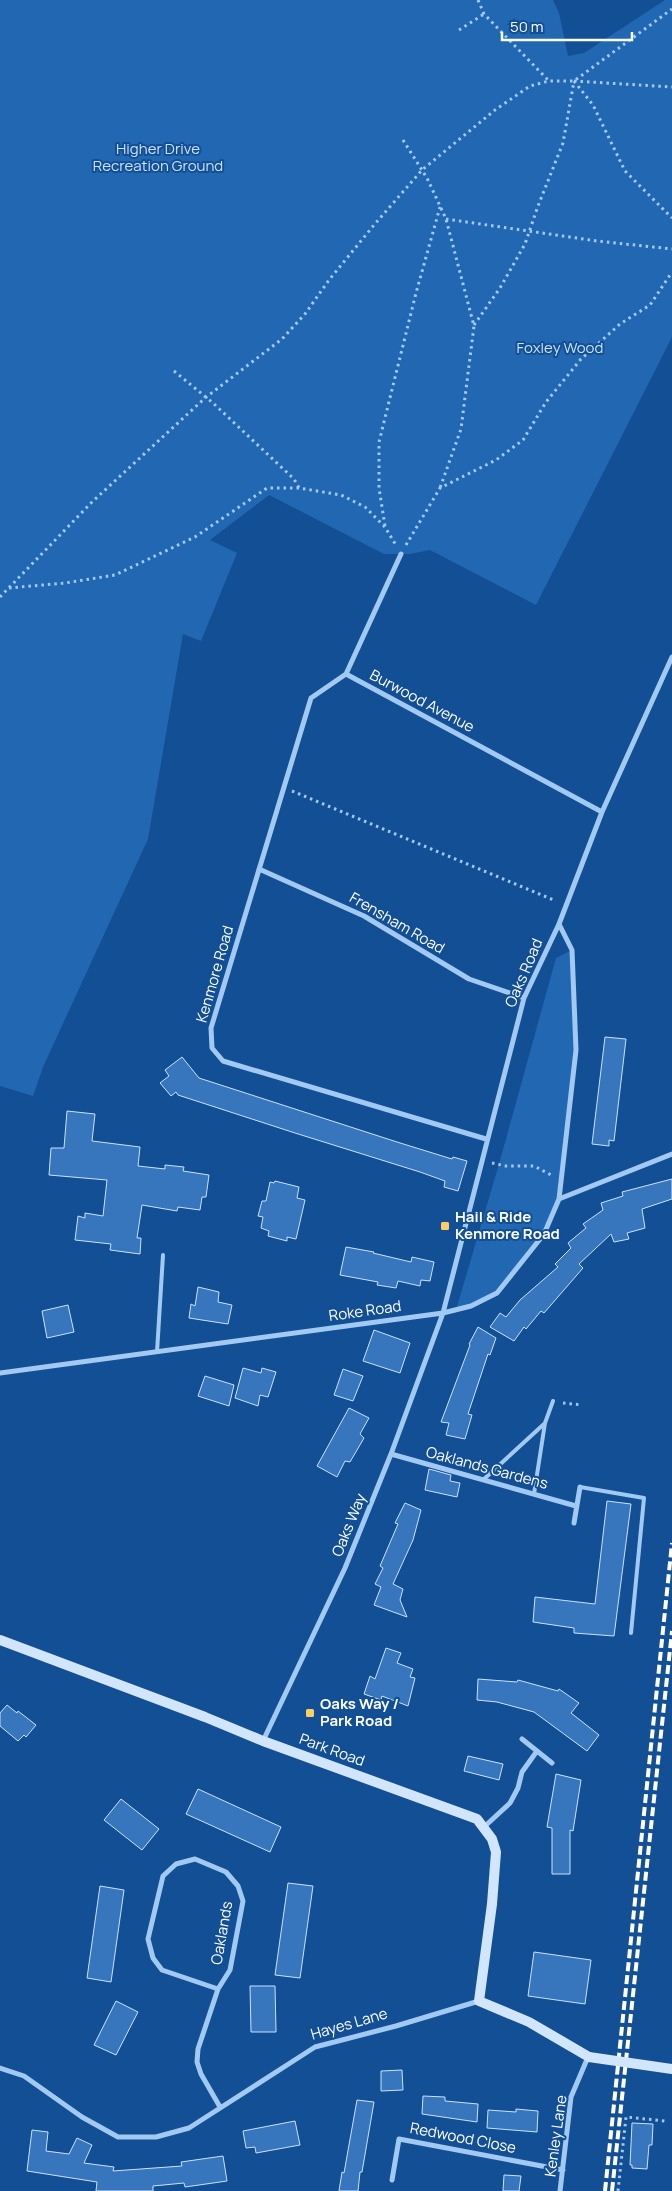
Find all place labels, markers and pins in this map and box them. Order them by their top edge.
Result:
place label: Hail & Ride Kenmore Road [455,1206,560,1244]
marker: Hail & Ride Kenmore Road [439,1220,451,1232]
place label: Oaks Way / Park Road [320,1693,399,1731]
marker: Oaks Way / Park Road [304,1707,316,1719]

